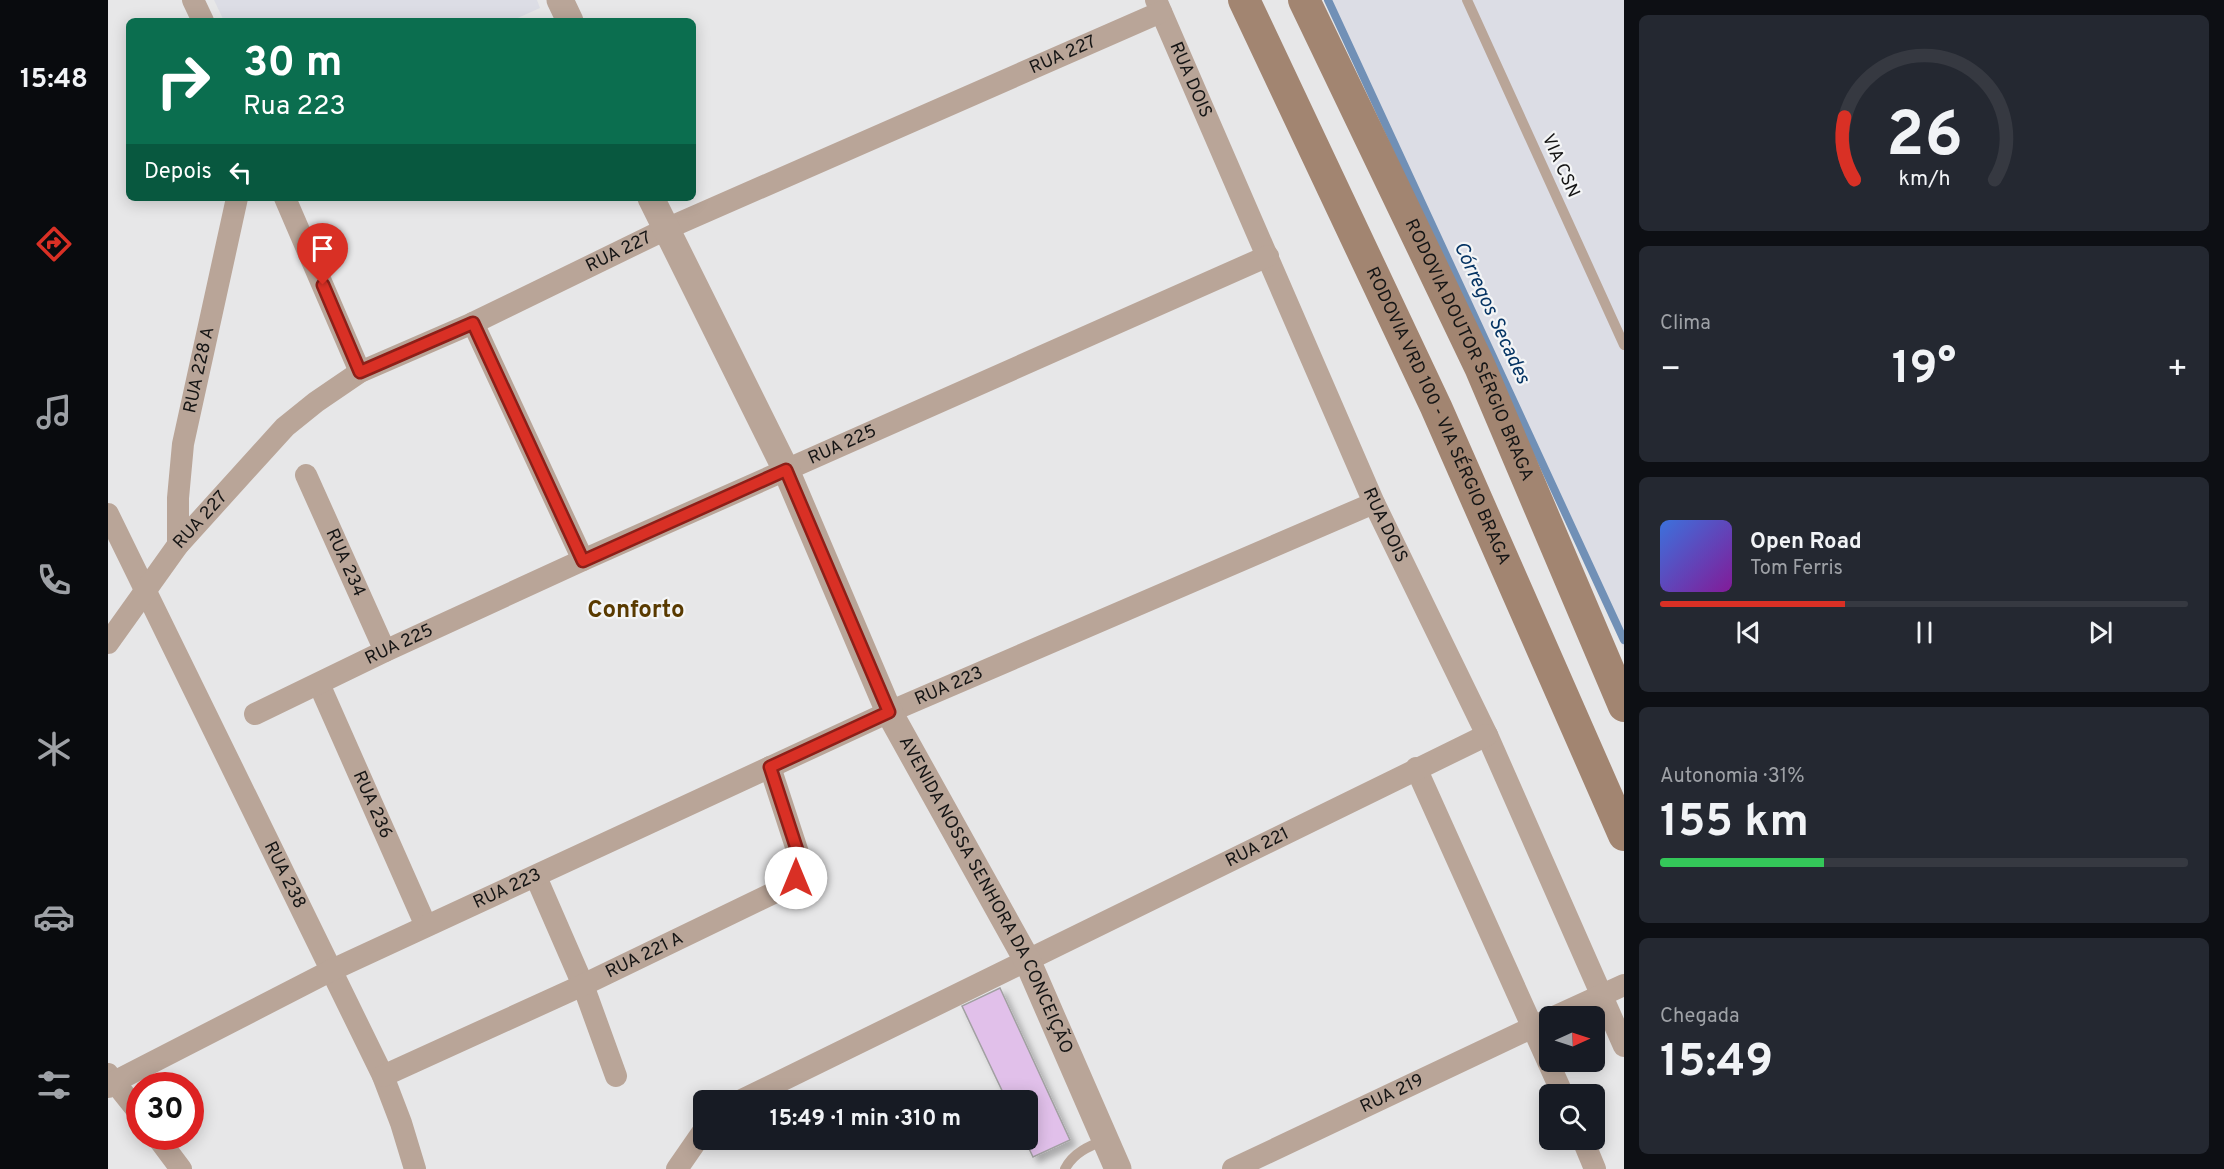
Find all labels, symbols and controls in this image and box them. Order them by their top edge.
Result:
street label: RUA 227 [1026,30,1100,80]
text: 30 m [243,38,342,91]
street label: RUA DOIS [1164,38,1217,121]
icon: right [144,42,222,120]
text: 15:48 [20,63,88,97]
text: Rua 223 [243,90,346,124]
text: 26 [1886,99,1962,178]
street label: VIA CSN [1536,131,1584,201]
icon: left [224,156,257,189]
text: Depois [144,159,212,186]
text: km/h [1898,166,1950,193]
street label: RODOVIA DOUTOR SÉRGIO BRAGA [1399,215,1539,485]
icon: directions [33,223,75,265]
pin [297,223,348,285]
street label: RUA 227 [582,226,655,278]
icon: arrive [306,232,339,265]
water label: Córregos Secades [1447,238,1536,389]
street label: RODOVIA VRD 100 - VIA SÉRGIO BRAGA [1360,263,1515,569]
text: Clima [1660,311,1711,337]
street label: RUA 228 A [179,325,220,415]
text: 19° [1892,342,1956,399]
text: − [1660,350,1681,392]
text: + [2167,350,2188,392]
icon: music [33,391,75,433]
street label: RUA 225 [804,420,880,470]
street label: RUA DOIS [1357,484,1413,567]
street label: RUA 227 [168,486,233,554]
street label: RUA 234 [320,525,371,600]
text: Open Road [1750,529,1862,556]
text: Tom Ferris [1750,556,1843,582]
icon: phone [33,559,75,601]
district label: Conforto [587,596,685,626]
icon: previous [1732,616,1765,649]
icon: pause [1908,616,1941,649]
icon: next [2084,616,2117,649]
street label: RUA 225 [361,619,437,670]
street label: RUA 223 [911,661,987,711]
icon: climate [33,728,75,770]
street label: AVENIDA NOSSA SENHORA DA CONCEIÇÃO [893,732,1078,1057]
text: Autonomia · 31% [1660,764,1805,790]
street label: RUA 236 [347,767,397,842]
text: 155 km [1660,795,1809,852]
street label: RUA 221 [1222,822,1293,873]
street label: RUA 238 [259,838,311,913]
position arrow [764,846,828,910]
street label: RUA 223 [470,863,545,914]
icon: car [33,896,75,938]
street label: RUA 221 A [602,927,687,984]
text: Chegada [1660,1004,1740,1030]
north arrow [1539,1006,1605,1072]
map controls [1539,1006,1605,1150]
text: 15:49 [1660,1035,1773,1092]
icon: filters [33,1064,75,1106]
street label: RUA 219 [1357,1069,1428,1119]
speed limit sign: 30 [126,1072,204,1150]
button: search [1539,1084,1605,1150]
text: 15:49 · 1 min · 310 m [770,1106,961,1133]

